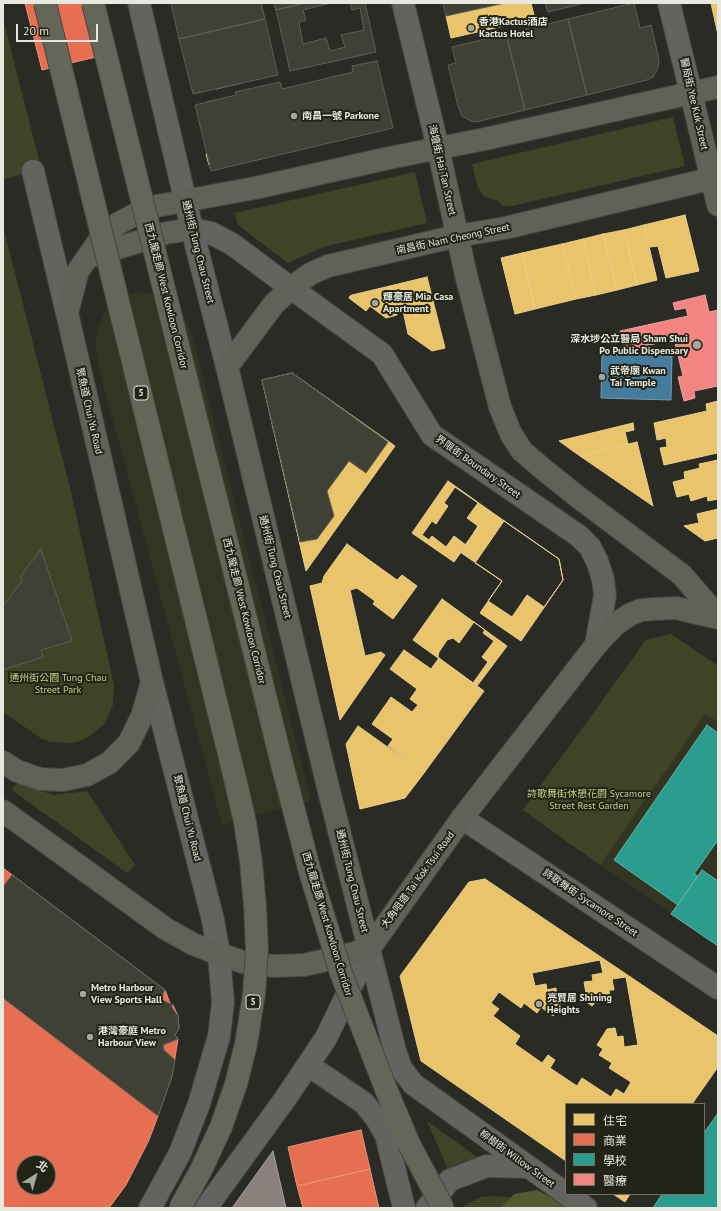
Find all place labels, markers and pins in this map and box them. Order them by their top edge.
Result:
place label: 香港Kactus酒店 Kactus Hotel [479,16,547,40]
marker: 香港Kactus酒店 Kactus Hotel [466,23,476,33]
place label: 南昌一號 Parkone [302,110,379,122]
marker: 南昌一號 Parkone [289,111,299,121]
place label: 輝豪居 Mia Casa Apartment [383,291,453,314]
marker: 輝豪居 Mia Casa Apartment [370,298,380,308]
place label: 深水埗公立醫局 Sham Shui Po Public Dispensary [570,333,688,356]
marker: 深水埗公立醫局 Sham Shui Po Public Dispensary [691,339,703,351]
place label: 武帝廟 Kwan Tai Temple [610,365,666,388]
marker: 武帝廟 Kwan Tai Temple [597,372,607,382]
place label: Metro Harbour View Sports Hall [91,982,162,1006]
marker: Metro Harbour View Sports Hall [78,989,88,999]
place label: 亮賢居 Shining Heights [547,992,612,1016]
marker: 亮賢居 Shining Heights [534,999,544,1009]
place label: 港灣豪庭 Metro Harbour View [98,1025,166,1048]
marker: 港灣豪庭 Metro Harbour View [85,1032,95,1042]

